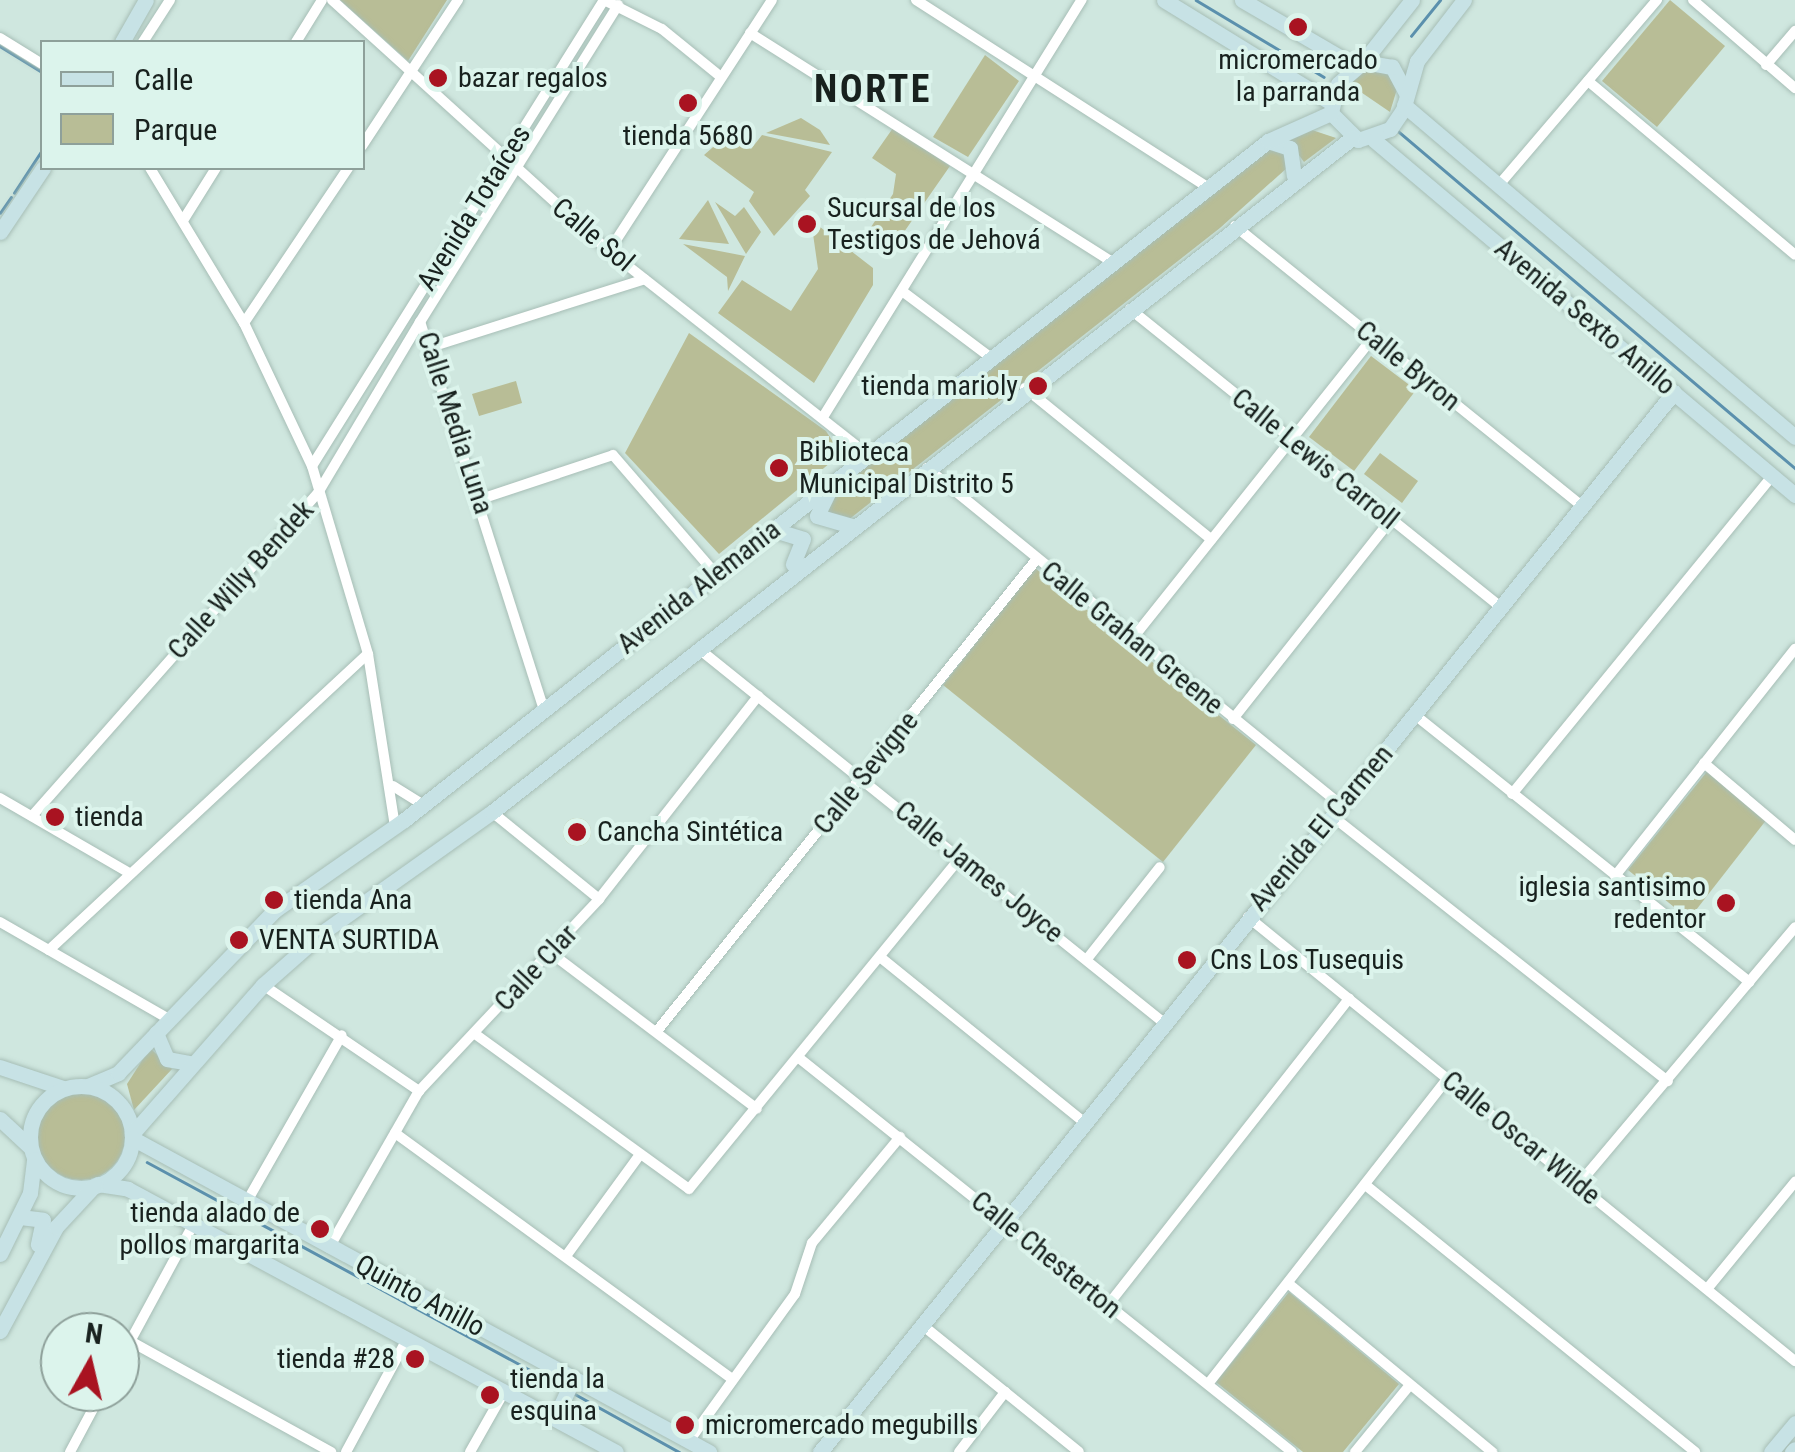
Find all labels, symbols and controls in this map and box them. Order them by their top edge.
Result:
marker: micromercado la parranda [1287,16,1309,38]
legend [40,40,365,170]
place label: micromercado la parranda [1218,43,1378,109]
place label: bazar regalos [458,61,608,95]
text: Calle [134,62,193,97]
marker: bazar regalos [427,67,449,89]
district label: NORTE [814,67,932,113]
marker: tienda 5680 [677,92,699,114]
text: Parque [134,112,217,147]
street label: Avenida Totaíces [410,119,538,297]
place label: tienda 5680 [623,119,753,153]
street label: Calle Sol [545,191,641,279]
place label: Sucursal de los Testigos de Jehová [827,191,1041,257]
marker: Sucursal de los Testigos de Jehová [796,213,818,235]
street label: Avenida Sexto Anillo [1488,232,1682,402]
street label: Calle Byron [1349,314,1467,418]
street label: Calle Media Luna [410,328,500,518]
place label: tienda marioly [861,369,1018,403]
marker: tienda marioly [1027,375,1049,397]
street label: Calle Lewis Carroll [1225,381,1405,537]
place label: Biblioteca Municipal Distrito 5 [799,435,1014,501]
marker: Biblioteca Municipal Distrito 5 [768,457,790,479]
street label: Calle Willy Bendek [161,494,321,666]
street label: Avenida Alemania [611,513,787,661]
street label: Calle Grahan Greene [1034,554,1230,722]
street label: Calle Sevigne [806,705,926,841]
street label: Avenida El Carmen [1242,738,1400,918]
street label: Calle James Joyce [888,794,1070,950]
place label: tienda [75,800,144,834]
marker: tienda [44,806,66,828]
place label: Cancha Sintética [597,815,783,849]
marker: Cancha Sintética [566,821,588,843]
place label: iglesia santisimo redentor [1518,870,1706,936]
place label: tienda Ana [294,883,412,917]
marker: tienda Ana [263,889,285,911]
marker: iglesia santisimo redentor [1715,892,1737,914]
street label: Calle Clar [488,918,584,1018]
place label: VENTA SURTIDA [259,923,439,957]
marker: VENTA SURTIDA [228,929,250,951]
place label: Cns Los Tusequis [1210,943,1405,977]
marker: Cns Los Tusequis [1174,947,1200,973]
street label: Calle Oscar Wilde [1435,1064,1607,1212]
street label: Calle Chesterton [964,1184,1128,1326]
place label: tienda alado de pollos margarita [119,1196,300,1262]
marker: tienda alado de pollos margarita [309,1218,331,1240]
street label: Quinto Anillo [349,1248,491,1344]
north arrow [40,1312,140,1412]
text: N [83,1316,105,1351]
place label: tienda #28 [277,1342,395,1376]
marker: tienda #28 [404,1348,426,1370]
place label: tienda la esquina [510,1362,605,1428]
marker: tienda la esquina [479,1384,501,1406]
place label: micromercado megubills [705,1408,978,1442]
marker: micromercado megubills [674,1414,696,1436]

